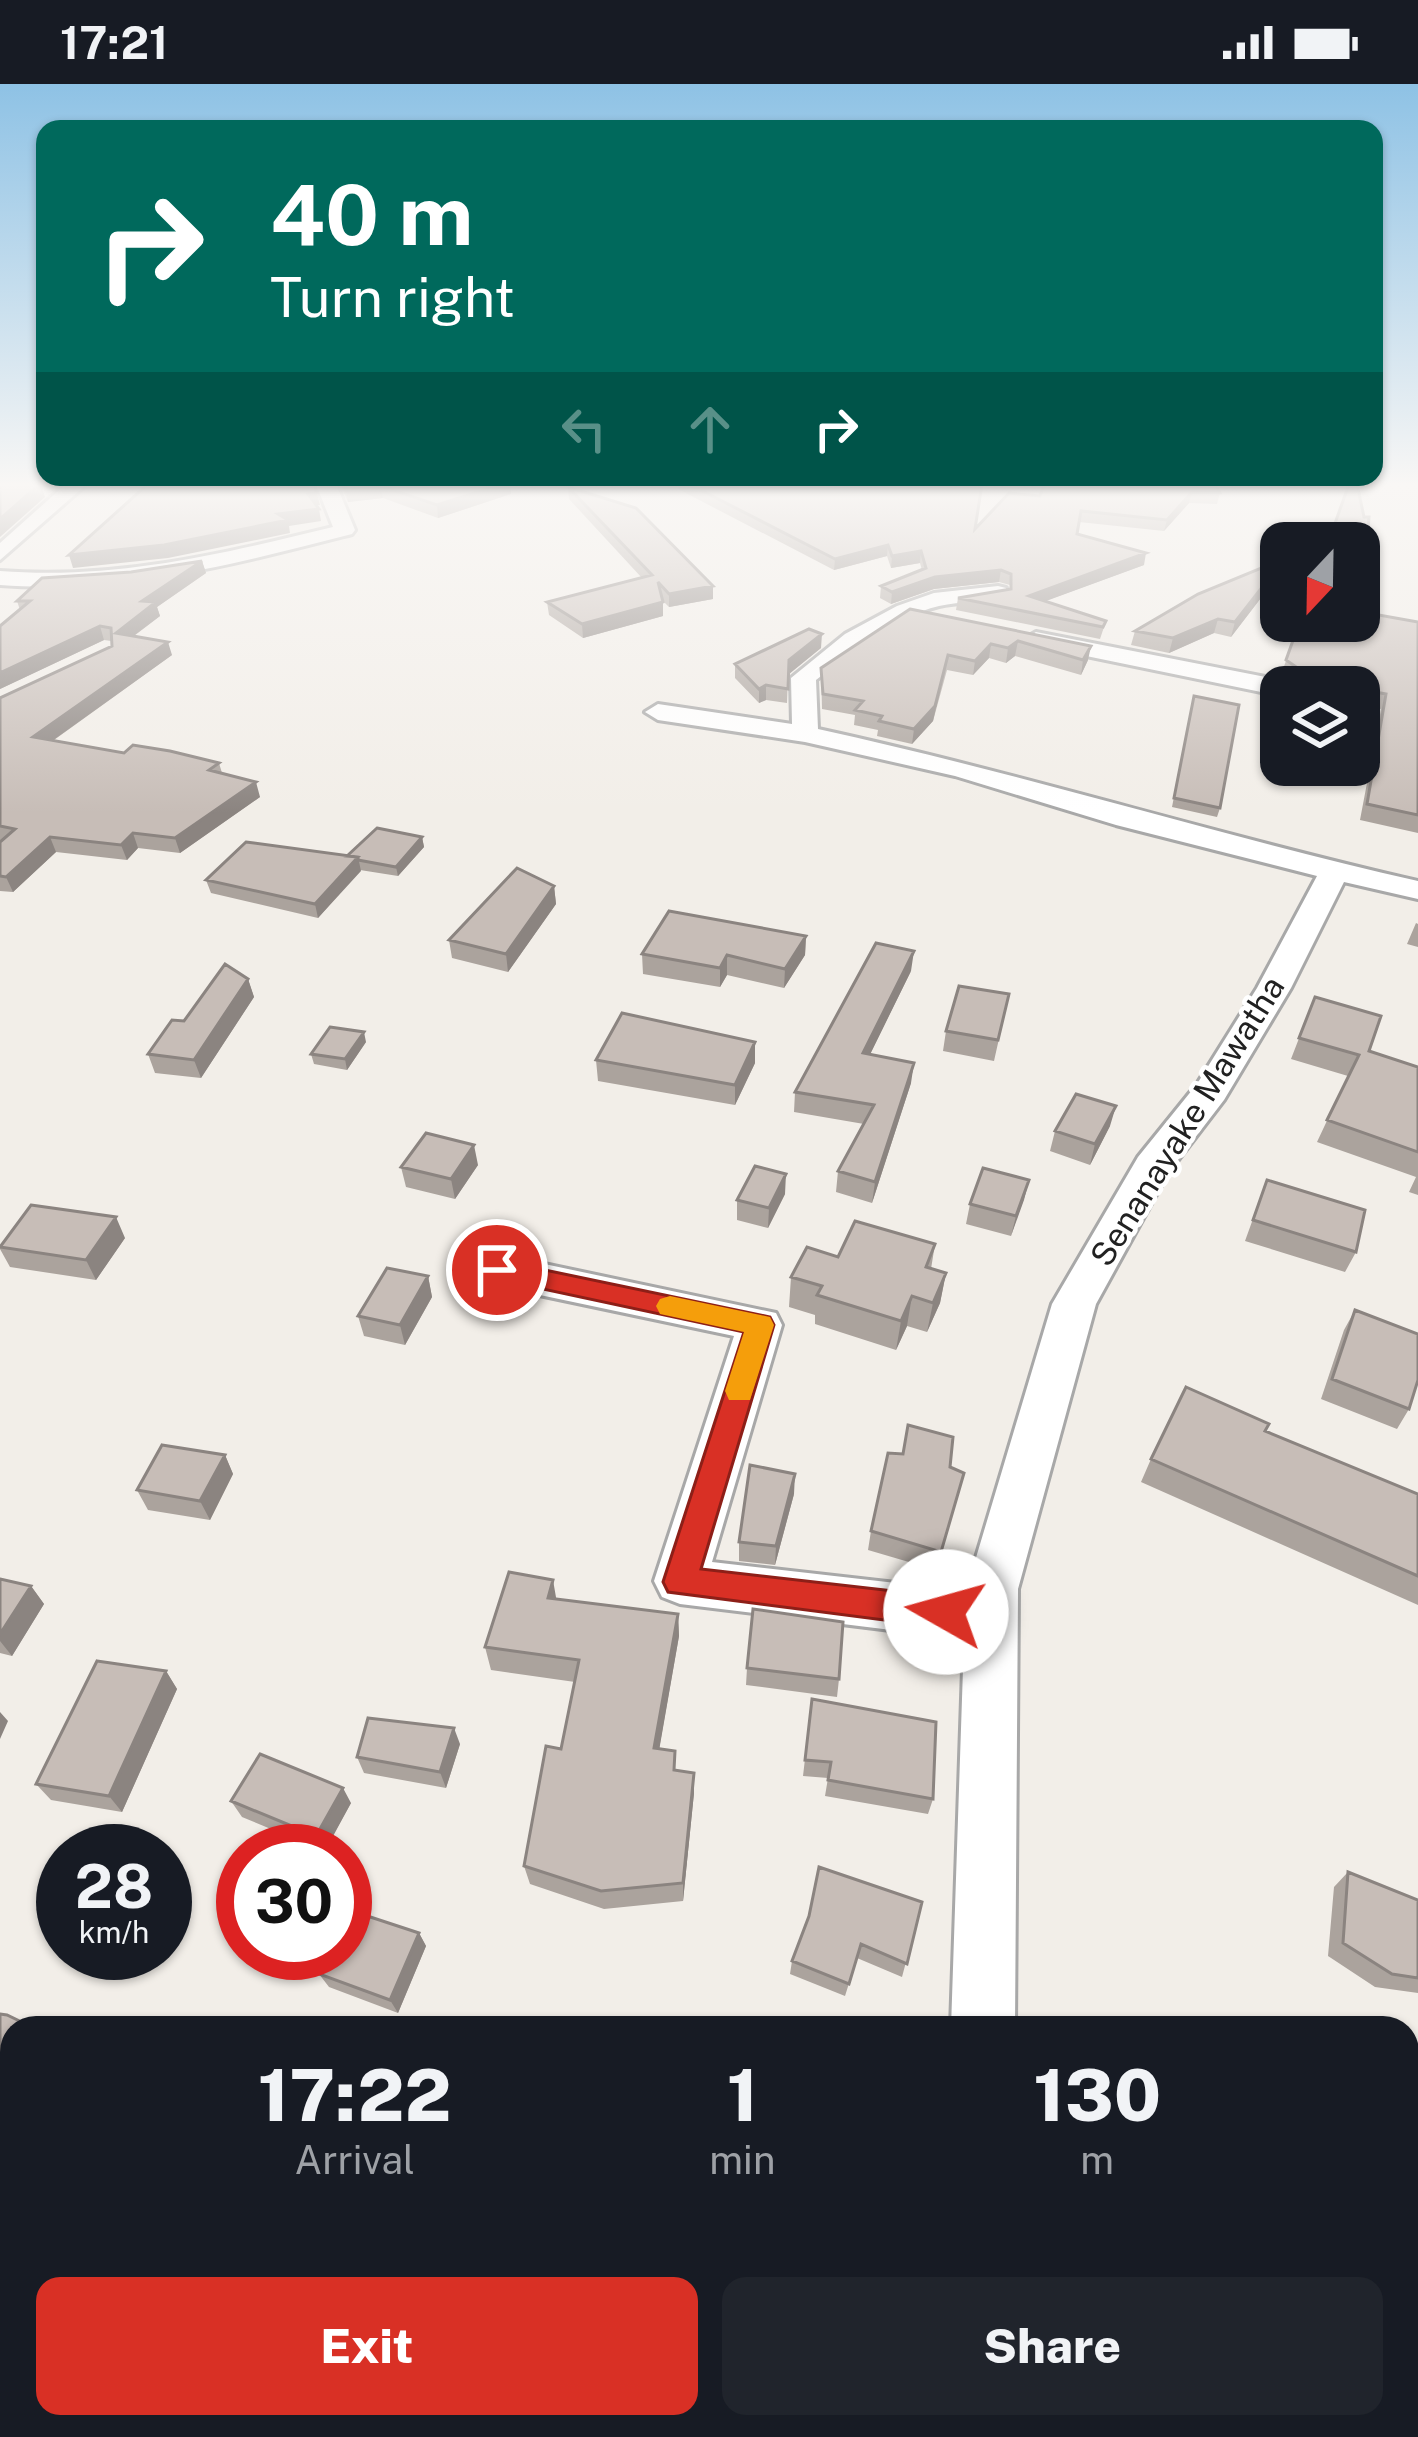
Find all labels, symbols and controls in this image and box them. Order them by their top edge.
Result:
text: 17:21 [60,16,168,69]
text: 40 m [270,165,473,264]
icon: right [72,168,228,324]
text: Turn right [270,266,515,329]
icon: left [551,396,617,462]
icon: ahead [677,396,743,462]
icon: right [803,396,869,462]
north arrow [1260,522,1380,642]
map controls [1260,522,1380,786]
button: layers [1260,666,1380,786]
street label: Senanayake Mawatha [1082,969,1292,1273]
pin [446,1219,548,1321]
icon: arrive [464,1237,530,1303]
position arrow [883,1549,1009,1675]
speed limit sign: 30 [216,1824,372,1980]
text: 28 [75,1851,153,1922]
text: km/h [79,1914,149,1950]
text: 17:22 [258,2053,452,2137]
text: 1 [727,2053,758,2137]
text: 130 [1033,2053,1161,2137]
text: Arrival [294,2137,415,2183]
text: min [709,2137,775,2183]
text: m [1080,2137,1114,2183]
button: Exit [36,2277,698,2415]
button: Share [722,2277,1383,2415]

